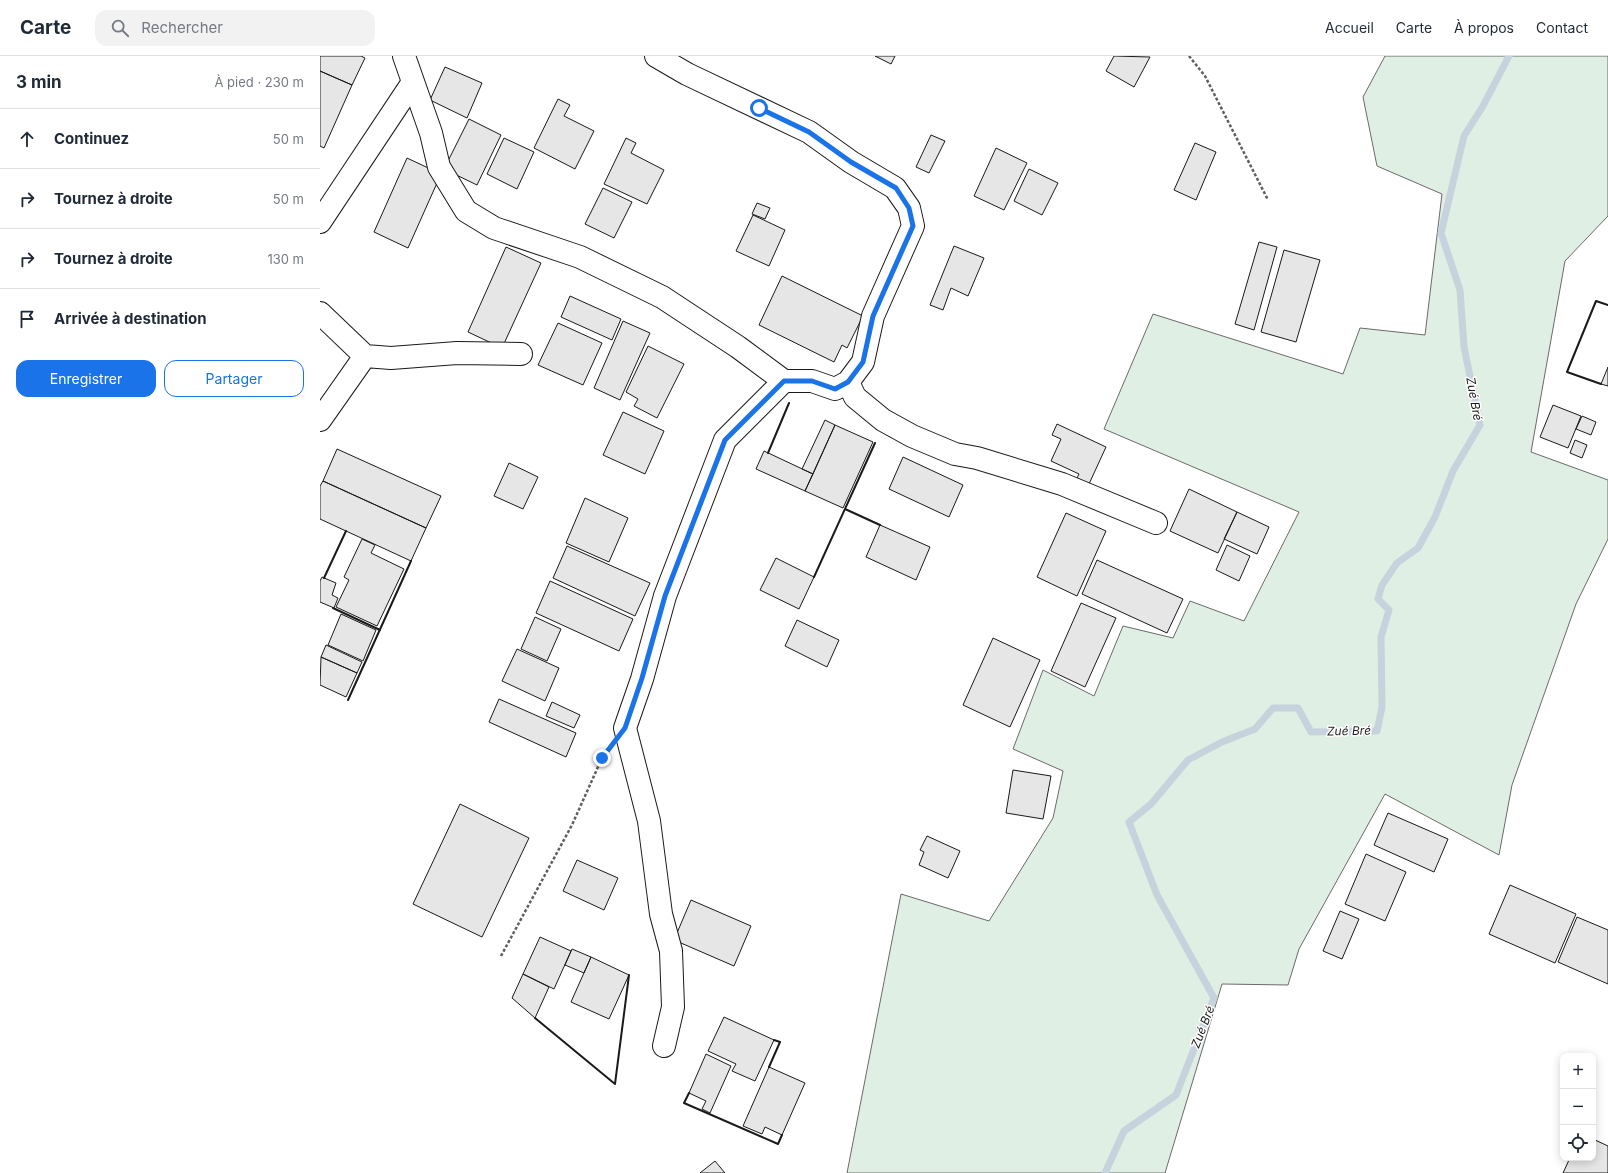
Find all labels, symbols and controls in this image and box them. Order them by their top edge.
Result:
search box [95,10,375,46]
text: Carte [20,16,71,39]
icon: search [109,17,131,39]
text: Rechercher [141,18,223,37]
text: Accueil [1325,19,1374,36]
text: Carte [1396,19,1432,36]
text: À propos [1454,19,1514,36]
text: Contact [1536,19,1588,36]
text: 3 min [16,72,62,92]
text: À pied · 230 m [214,74,304,90]
route start [750,99,768,117]
icon: ahead [16,128,38,150]
text: Continuez [54,129,129,148]
text: 50 m [273,131,304,147]
icon: right [16,188,38,210]
text: Tournez à droite [54,189,173,208]
text: 50 m [273,191,304,207]
icon: right [16,248,38,270]
text: Tournez à droite [54,249,173,268]
text: 130 m [267,251,304,267]
icon: arrive [16,308,38,330]
text: Arrivée à destination [54,309,207,328]
button: Enregistrer [16,360,156,397]
button: Partager [164,360,304,397]
water label: Zué Bré [1463,376,1486,422]
water label: Zué Bré [1327,723,1371,738]
route end [593,749,611,767]
water label: Zué Bré [1188,1003,1217,1050]
map controls [1560,1053,1596,1161]
button: + [1560,1053,1596,1089]
button: − [1560,1089,1596,1125]
button: locate [1560,1125,1596,1161]

